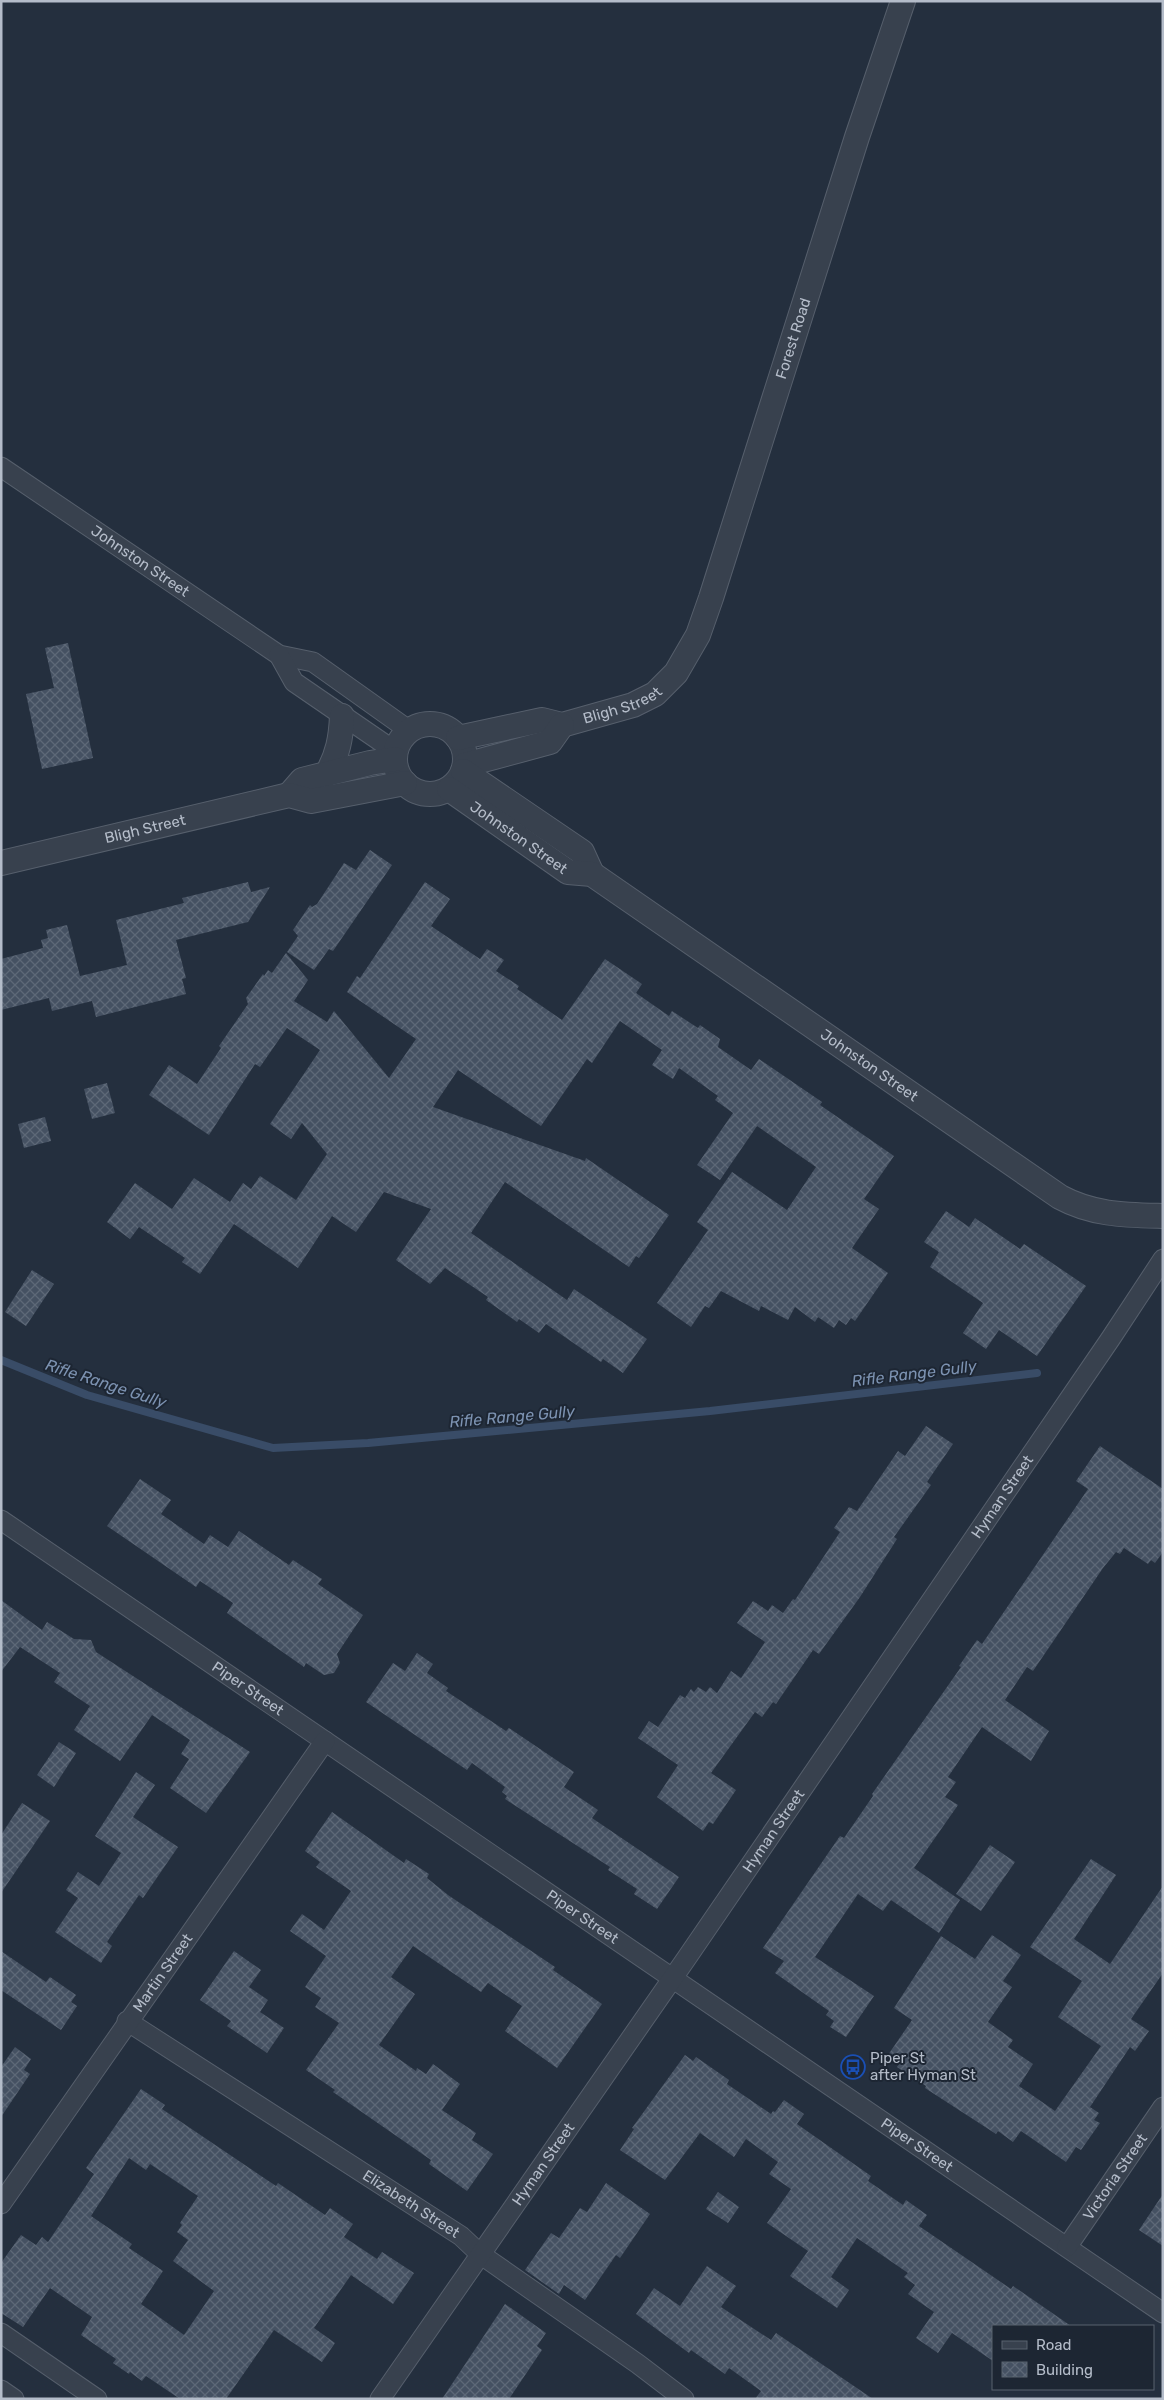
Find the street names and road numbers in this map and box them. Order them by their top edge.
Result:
street label: Forest Road [772,296,814,381]
street label: Johnston Street [88,522,193,601]
street label: Bligh Street [581,683,666,728]
street label: Johnston Street [467,797,571,878]
street label: Bligh Street [103,811,187,847]
street label: Johnston Street [817,1025,922,1105]
street label: Hyman Street [968,1452,1037,1542]
street label: Piper Street [209,1658,287,1719]
street label: Hyman Street [739,1786,808,1876]
street label: Piper Street [543,1886,622,1948]
street label: Martin Street [129,1930,196,2016]
street label: Piper Street [878,2114,957,2176]
street label: Hyman Street [508,2119,578,2209]
street label: Victoria Street [1079,2130,1151,2224]
street label: Elizabeth Street [359,2166,463,2242]

